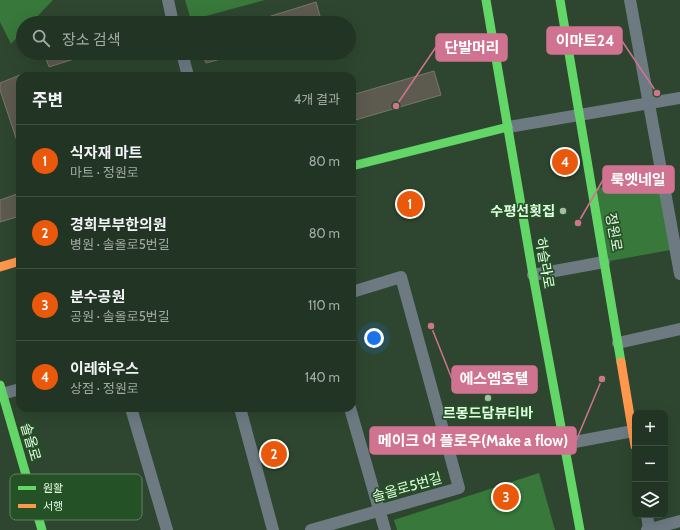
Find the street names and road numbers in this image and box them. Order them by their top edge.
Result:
street label: 정원로 [602,211,626,253]
street label: 하슬라로 [532,236,558,290]
street label: 솔올로 [17,421,45,463]
street label: 솔올로5번길 [370,468,444,506]

